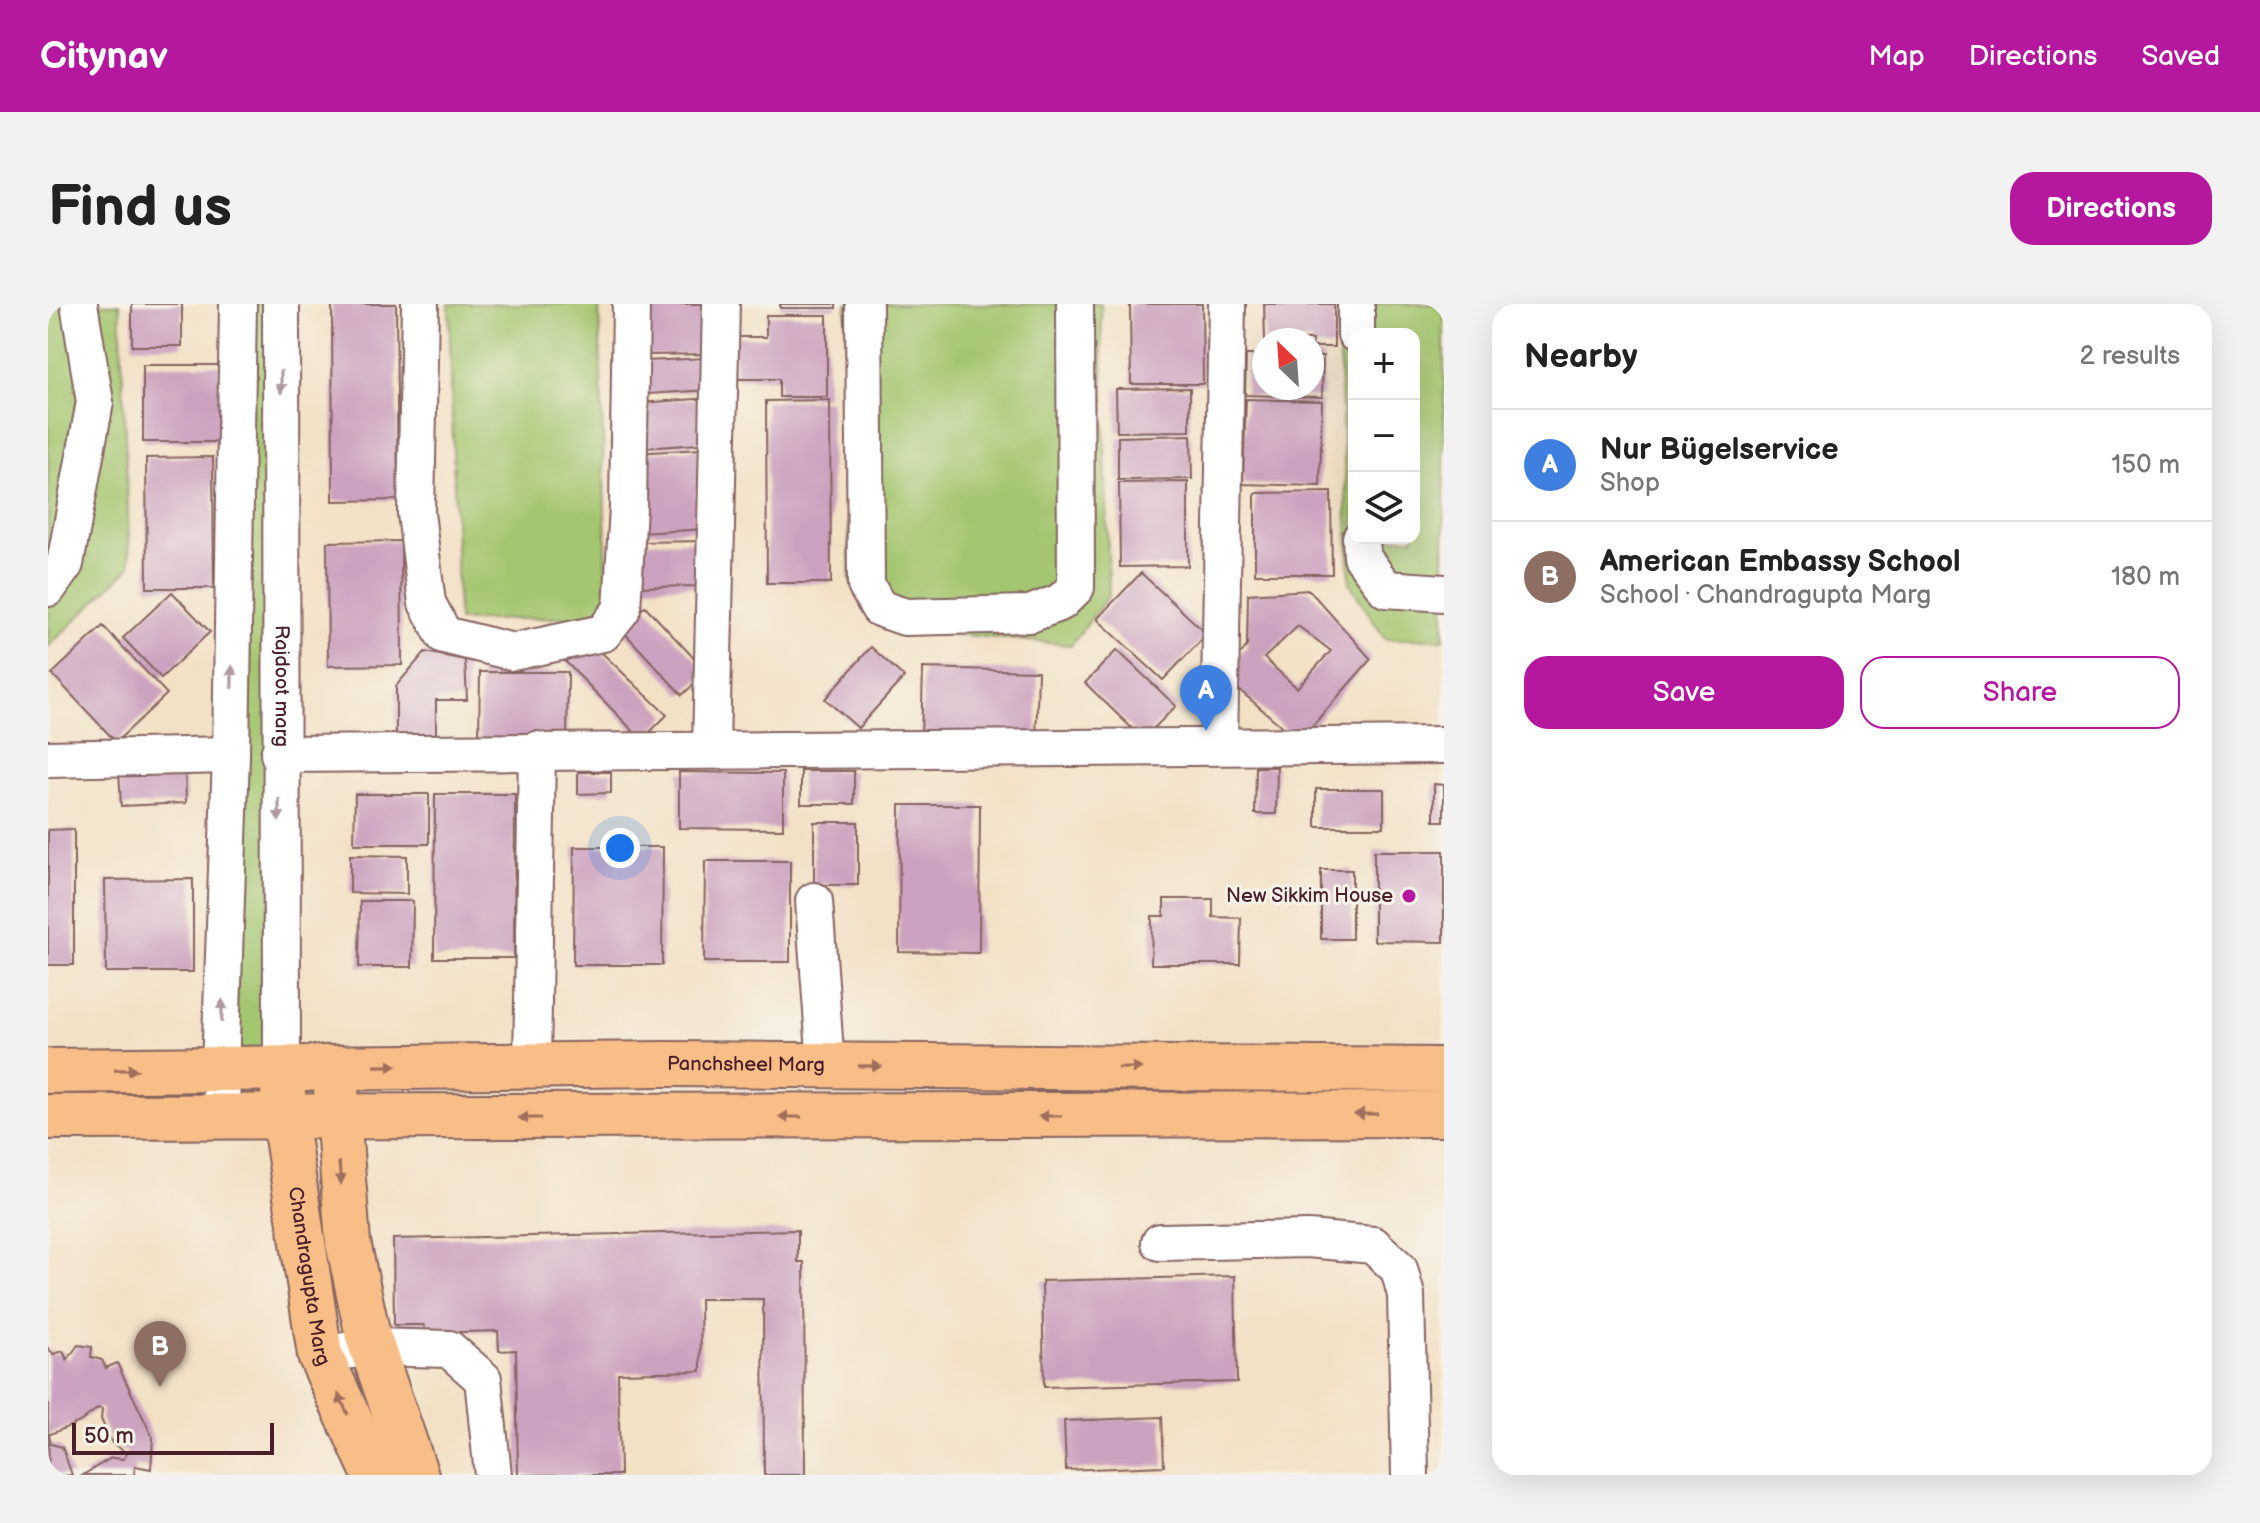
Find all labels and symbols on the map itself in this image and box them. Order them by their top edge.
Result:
north arrow [1252,328,1324,400]
one-way arrow [275,370,287,395]
street label: Rajdoot marg [269,625,294,747]
one-way arrow [226,664,239,689]
pin: A [1180,665,1232,731]
one-way arrow [273,798,285,823]
your location [600,828,640,868]
place label: New Sikkim House [1226,884,1393,908]
marker: New Sikkim House [1400,887,1418,905]
one-way arrow [215,998,228,1023]
street label: Panchsheel Marg [667,1052,825,1077]
one-way arrow [374,1060,399,1072]
one-way arrow [858,1060,883,1072]
one-way arrow [1118,1062,1143,1074]
one-way arrow [114,1064,139,1076]
one-way arrow [1353,1108,1378,1120]
one-way arrow [1037,1110,1062,1122]
one-way arrow [777,1111,802,1123]
one-way arrow [517,1112,542,1124]
one-way arrow [334,1161,347,1186]
street label: Chandragupta Marg [283,1185,335,1370]
pin: B [134,1321,186,1387]
one-way arrow [336,1392,350,1416]
scale bar [72,1419,274,1455]

